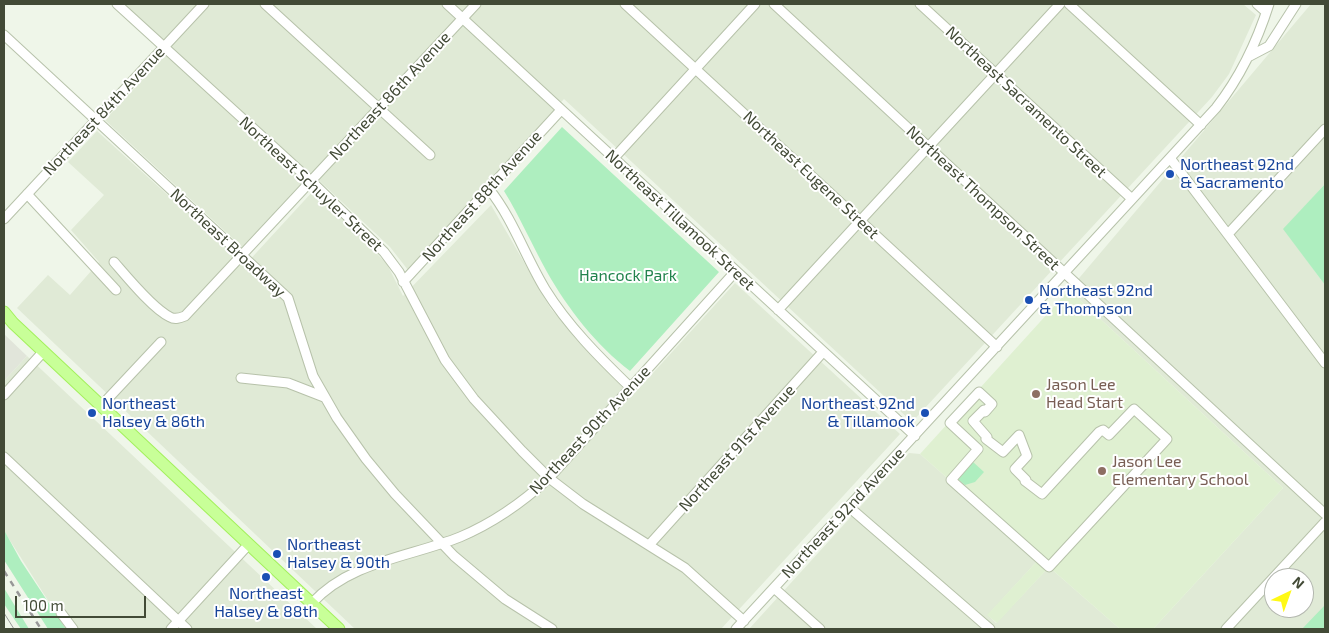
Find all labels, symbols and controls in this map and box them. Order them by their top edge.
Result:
street label: Northeast Sacramento Street [941,22,1111,182]
street label: Northeast 86th Avenue [325,28,455,164]
street label: Northeast 84th Avenue [39,42,169,180]
street label: Northeast Eugene Street [739,107,883,243]
street label: Northeast Schuyler Street [235,113,387,255]
street label: Northeast Thompson Street [902,122,1064,274]
street label: Northeast 88th Avenue [418,127,546,265]
street label: Northeast Tillamook Street [601,146,759,294]
place label: Northeast 92nd & Sacramento [1180,155,1294,193]
marker: Northeast 92nd & Sacramento [1164,168,1176,180]
street label: Northeast Broadway [166,185,290,301]
park label: Hancock Park [579,266,677,286]
place label: Northeast 92nd & Thompson [1039,281,1153,319]
marker: Northeast 92nd & Thompson [1023,294,1035,306]
street label: Northeast 90th Avenue [525,362,655,498]
place label: Jason Lee Head Start [1046,375,1123,413]
street label: Northeast 91st Avenue [675,381,799,515]
marker: Jason Lee Head Start [1030,388,1042,400]
place label: Northeast Halsey & 86th [102,394,205,432]
place label: Northeast 92nd & Tillamook [801,394,915,432]
marker: Northeast Halsey & 86th [86,407,98,419]
marker: Northeast 92nd & Tillamook [919,407,931,419]
street label: Northeast 92nd Avenue [778,444,908,582]
place label: Jason Lee Elementary School [1112,452,1249,490]
marker: Jason Lee Elementary School [1096,465,1108,477]
place label: Northeast Halsey & 90th [287,535,390,573]
marker: Northeast Halsey & 90th [271,548,283,560]
north arrow [1264,568,1314,618]
marker: Northeast Halsey & 88th [260,571,272,583]
text: N [1289,573,1308,592]
place label: Northeast Halsey & 88th [214,584,318,622]
scale bar [18,586,149,618]
text: 100 m [23,596,64,614]

